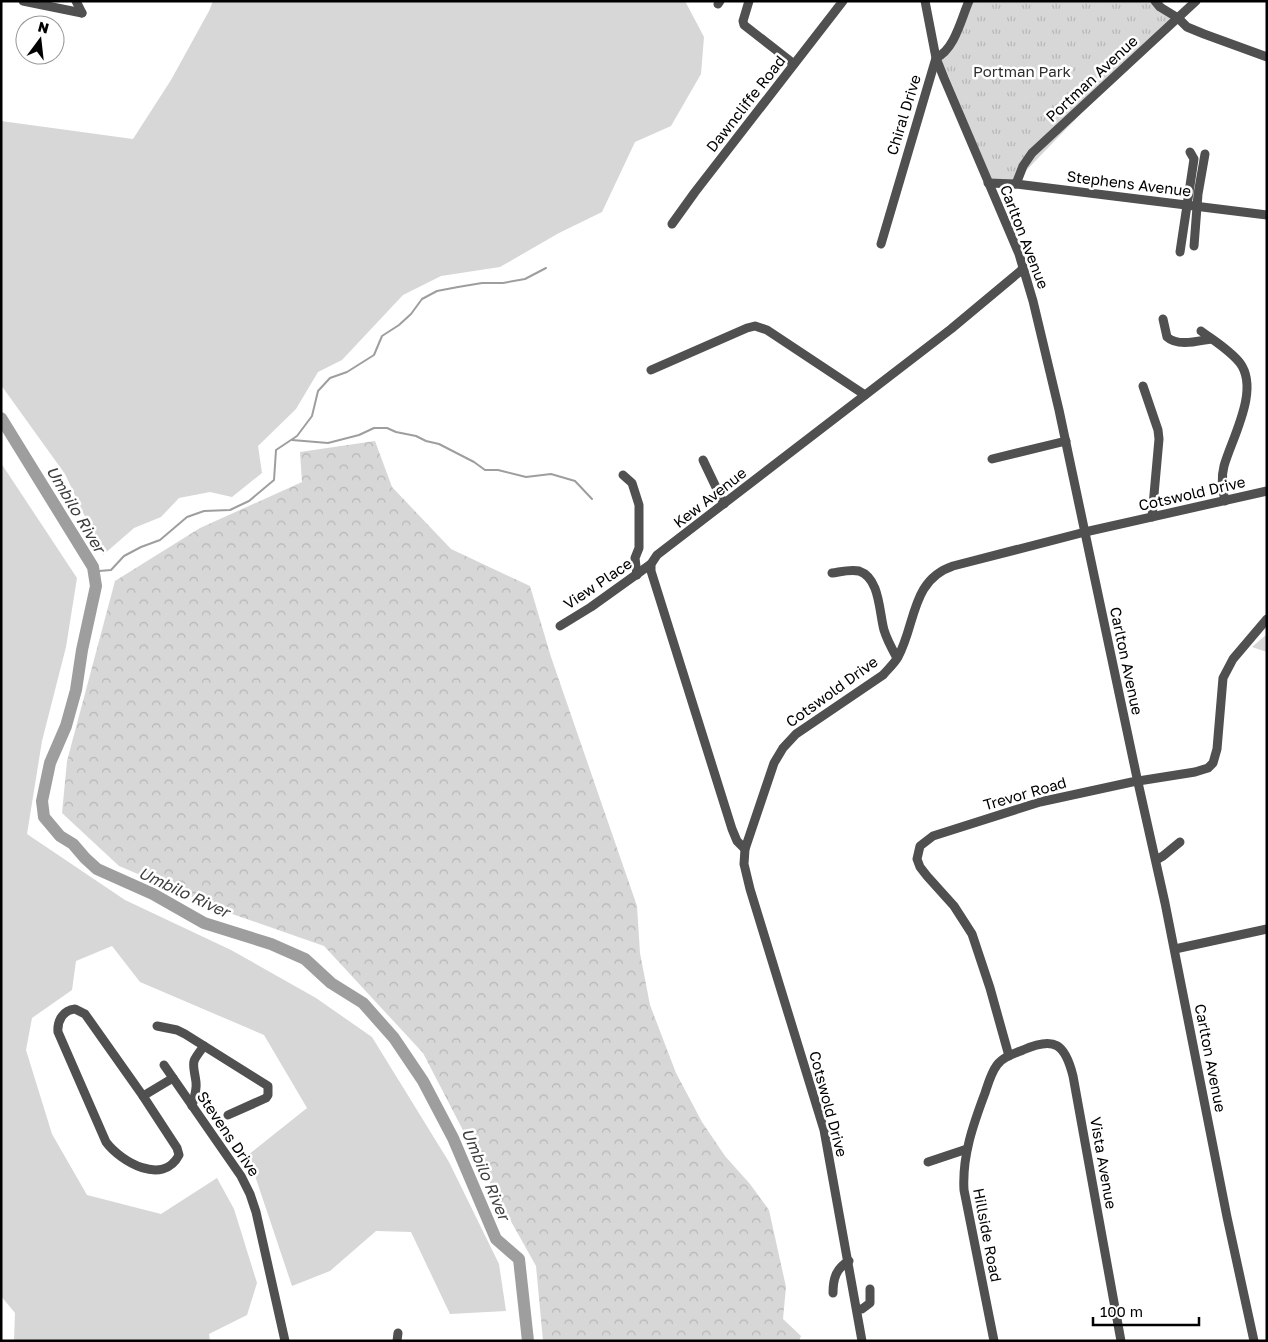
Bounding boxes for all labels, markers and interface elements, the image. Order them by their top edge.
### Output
north arrow [15,15,65,65]
text: N [36,17,51,37]
street label: Portman Avenue [1042,31,1141,125]
street label: Dawncliffe Road [702,52,788,155]
park label: Portman Park [973,62,1072,80]
street label: Chiral Drive [882,72,924,157]
street label: Stephens Avenue [1066,166,1193,200]
street label: Carlton Avenue [997,182,1053,291]
water label: Umbilo River [42,462,111,558]
street label: Kew Avenue [669,463,750,531]
street label: Cotswold Drive [1137,472,1247,514]
street label: View Place [560,554,635,613]
street label: Carlton Avenue [1107,605,1147,717]
street label: Cotswold Drive [782,652,881,730]
street label: Trevor Road [981,773,1068,813]
water label: Umbilo River [135,862,235,923]
street label: Carlton Avenue [1192,1002,1230,1114]
street label: Cotswold Drive [806,1049,852,1159]
street label: Stevens Drive [194,1088,264,1180]
street label: Vista Avenue [1087,1115,1121,1211]
water label: Umbilo River [458,1125,515,1225]
street label: Hillside Road [970,1186,1006,1283]
scale bar [1093,1294,1199,1326]
text: 100 m [1100,1302,1143,1320]

